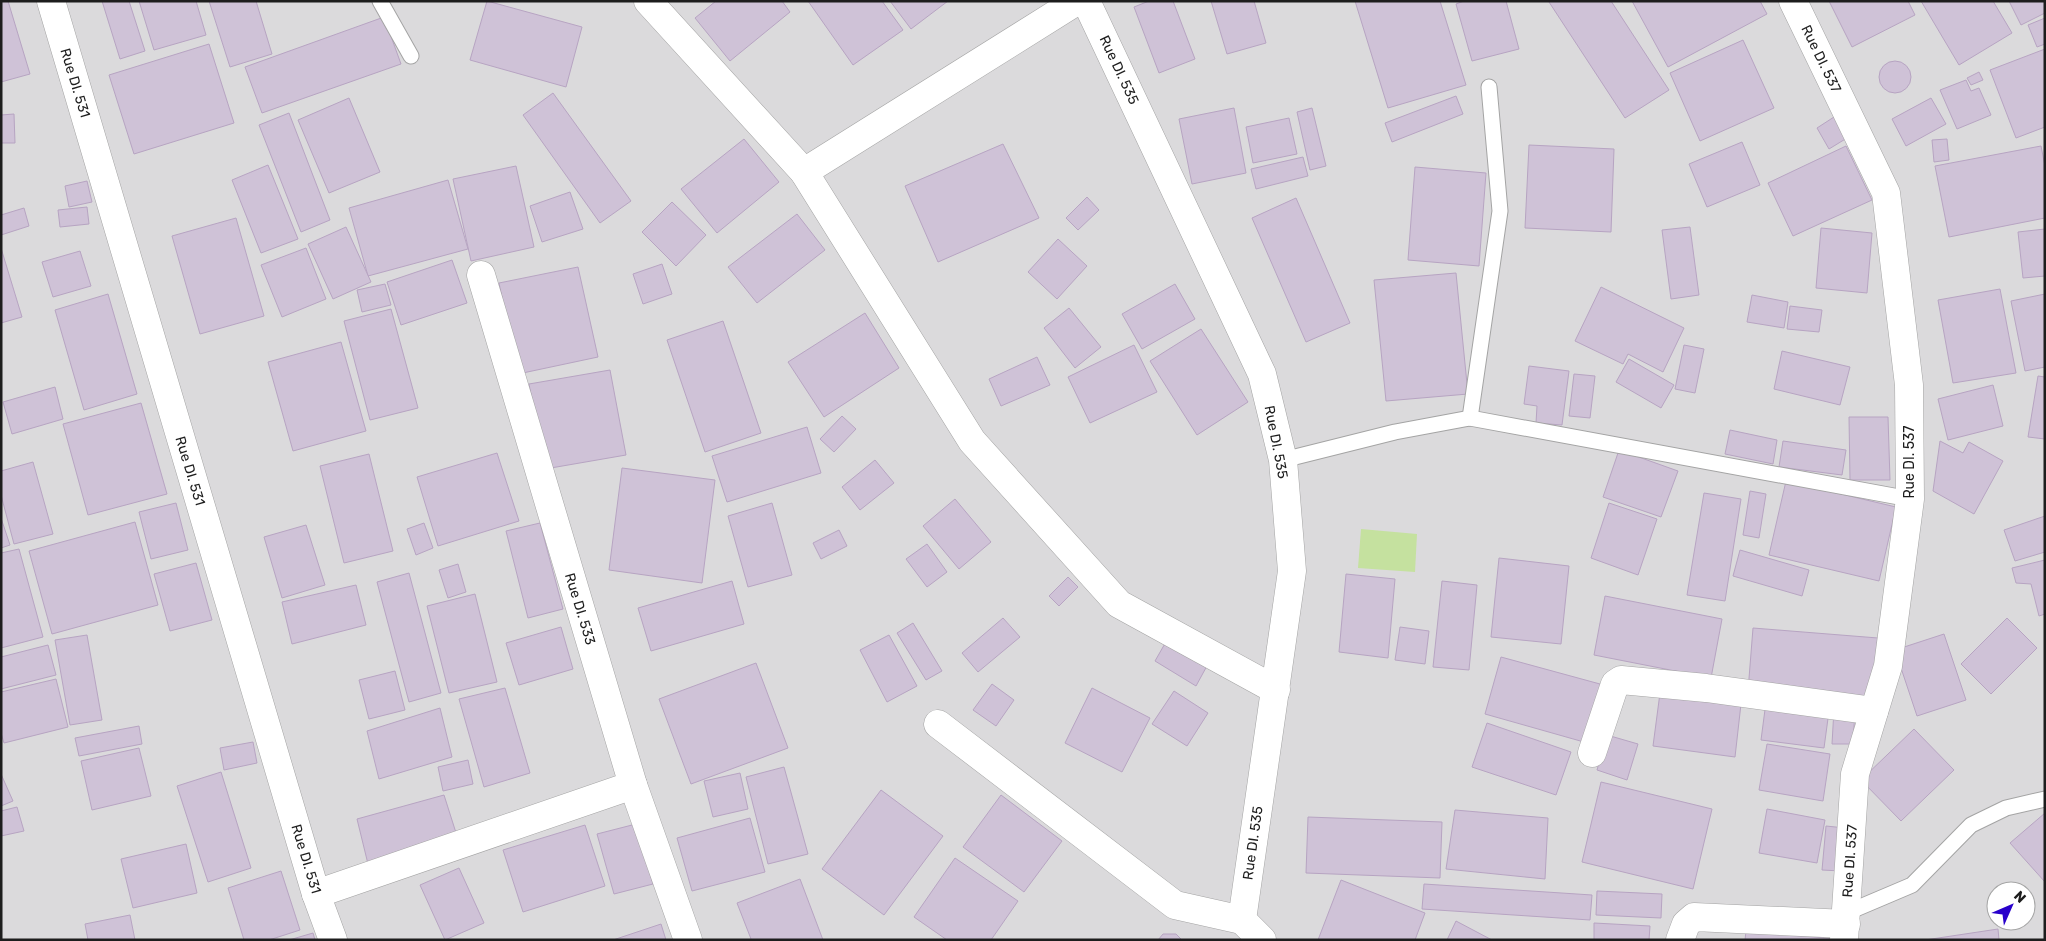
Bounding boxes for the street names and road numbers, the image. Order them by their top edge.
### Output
street label: Rue DI. 537 [1797,22,1845,96]
street label: Rue DI. 535 [1096,33,1142,107]
street label: Rue DI. 531 [56,46,94,120]
street label: Rue DI. 535 [1261,404,1291,480]
street label: Rue DI. 537 [1901,425,1918,499]
street label: Rue DI. 531 [171,434,209,508]
street label: Rue DI. 533 [561,571,599,647]
street label: Rue DI. 535 [1239,805,1267,881]
street label: Rue DI. 531 [287,822,325,896]
street label: Rue DI. 537 [1839,824,1861,898]

